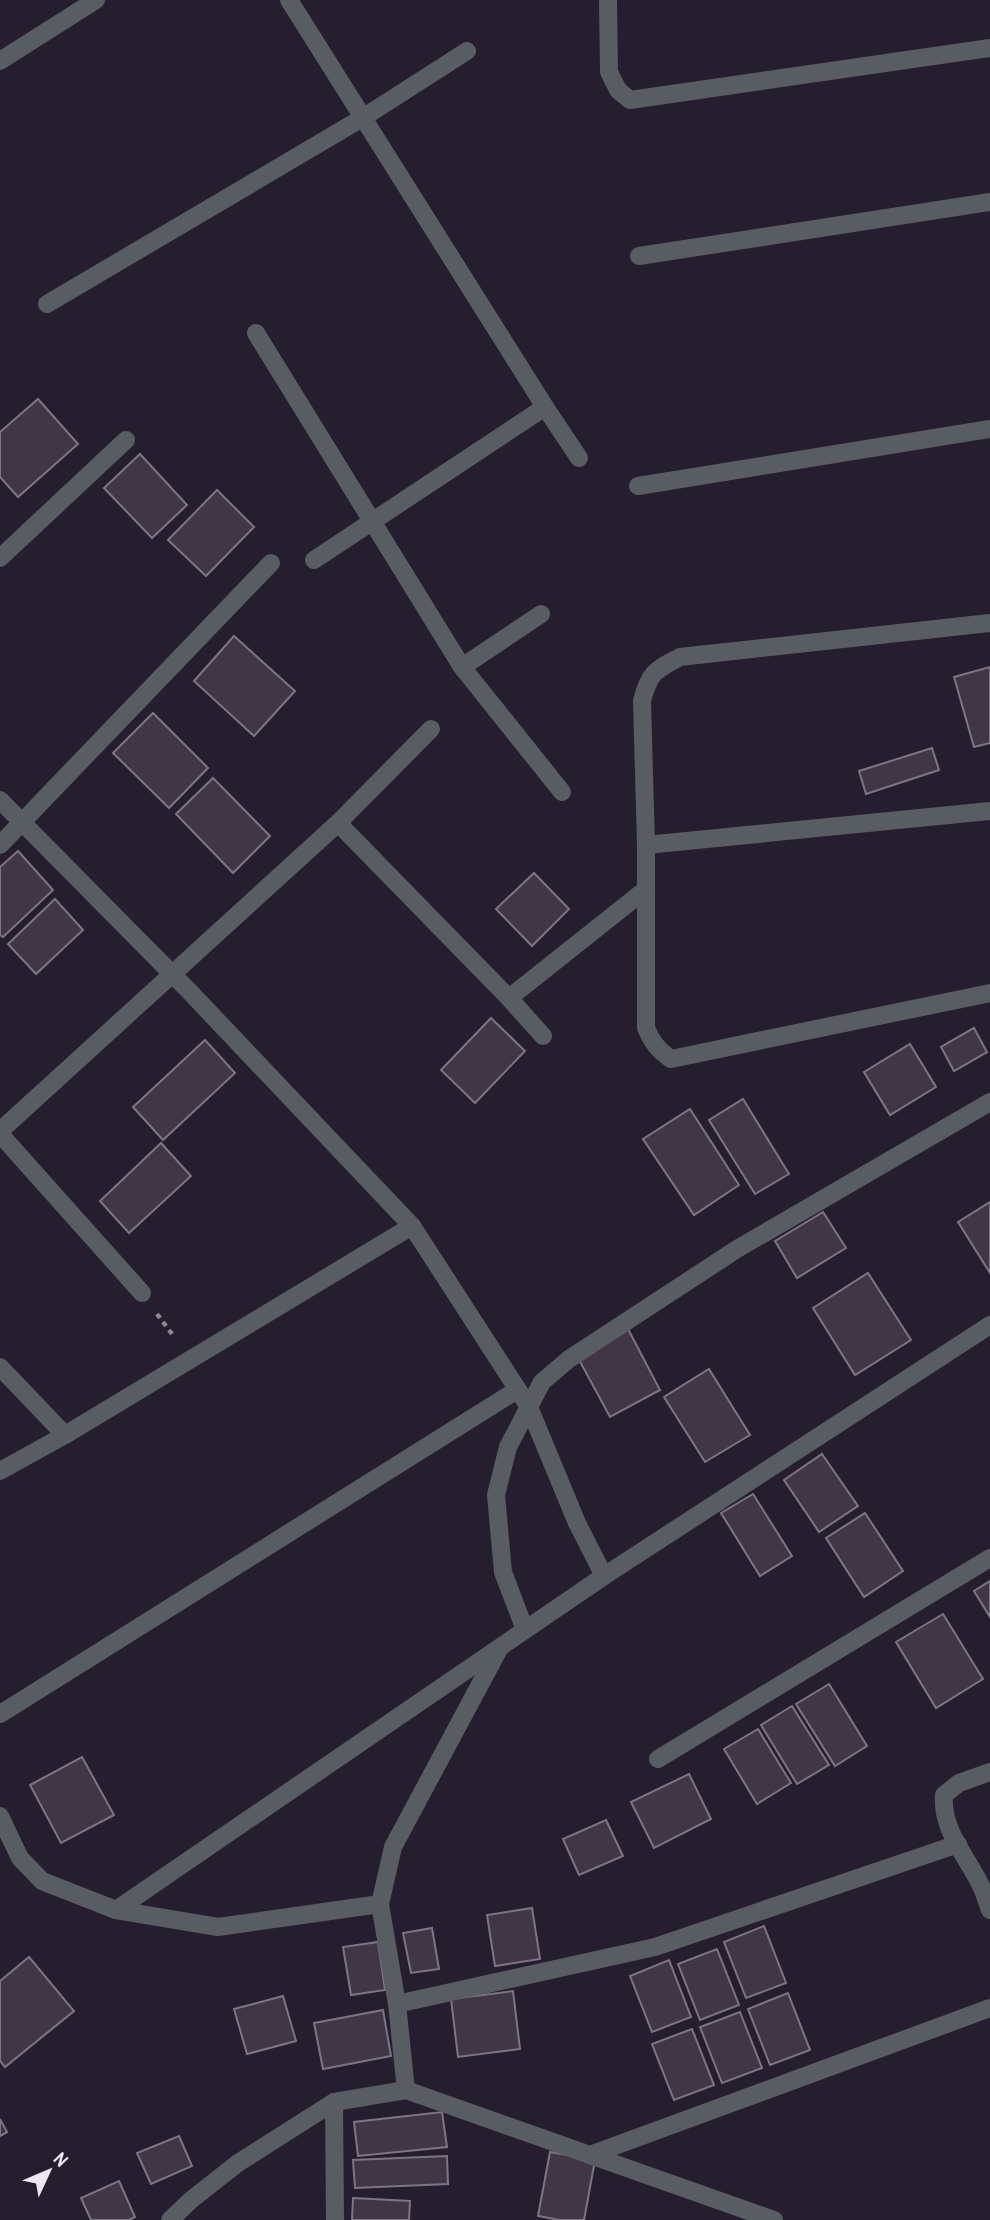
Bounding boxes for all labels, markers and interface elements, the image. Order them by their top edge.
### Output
north arrow [14,2136,84,2206]
text: N [48,2146,74,2172]

